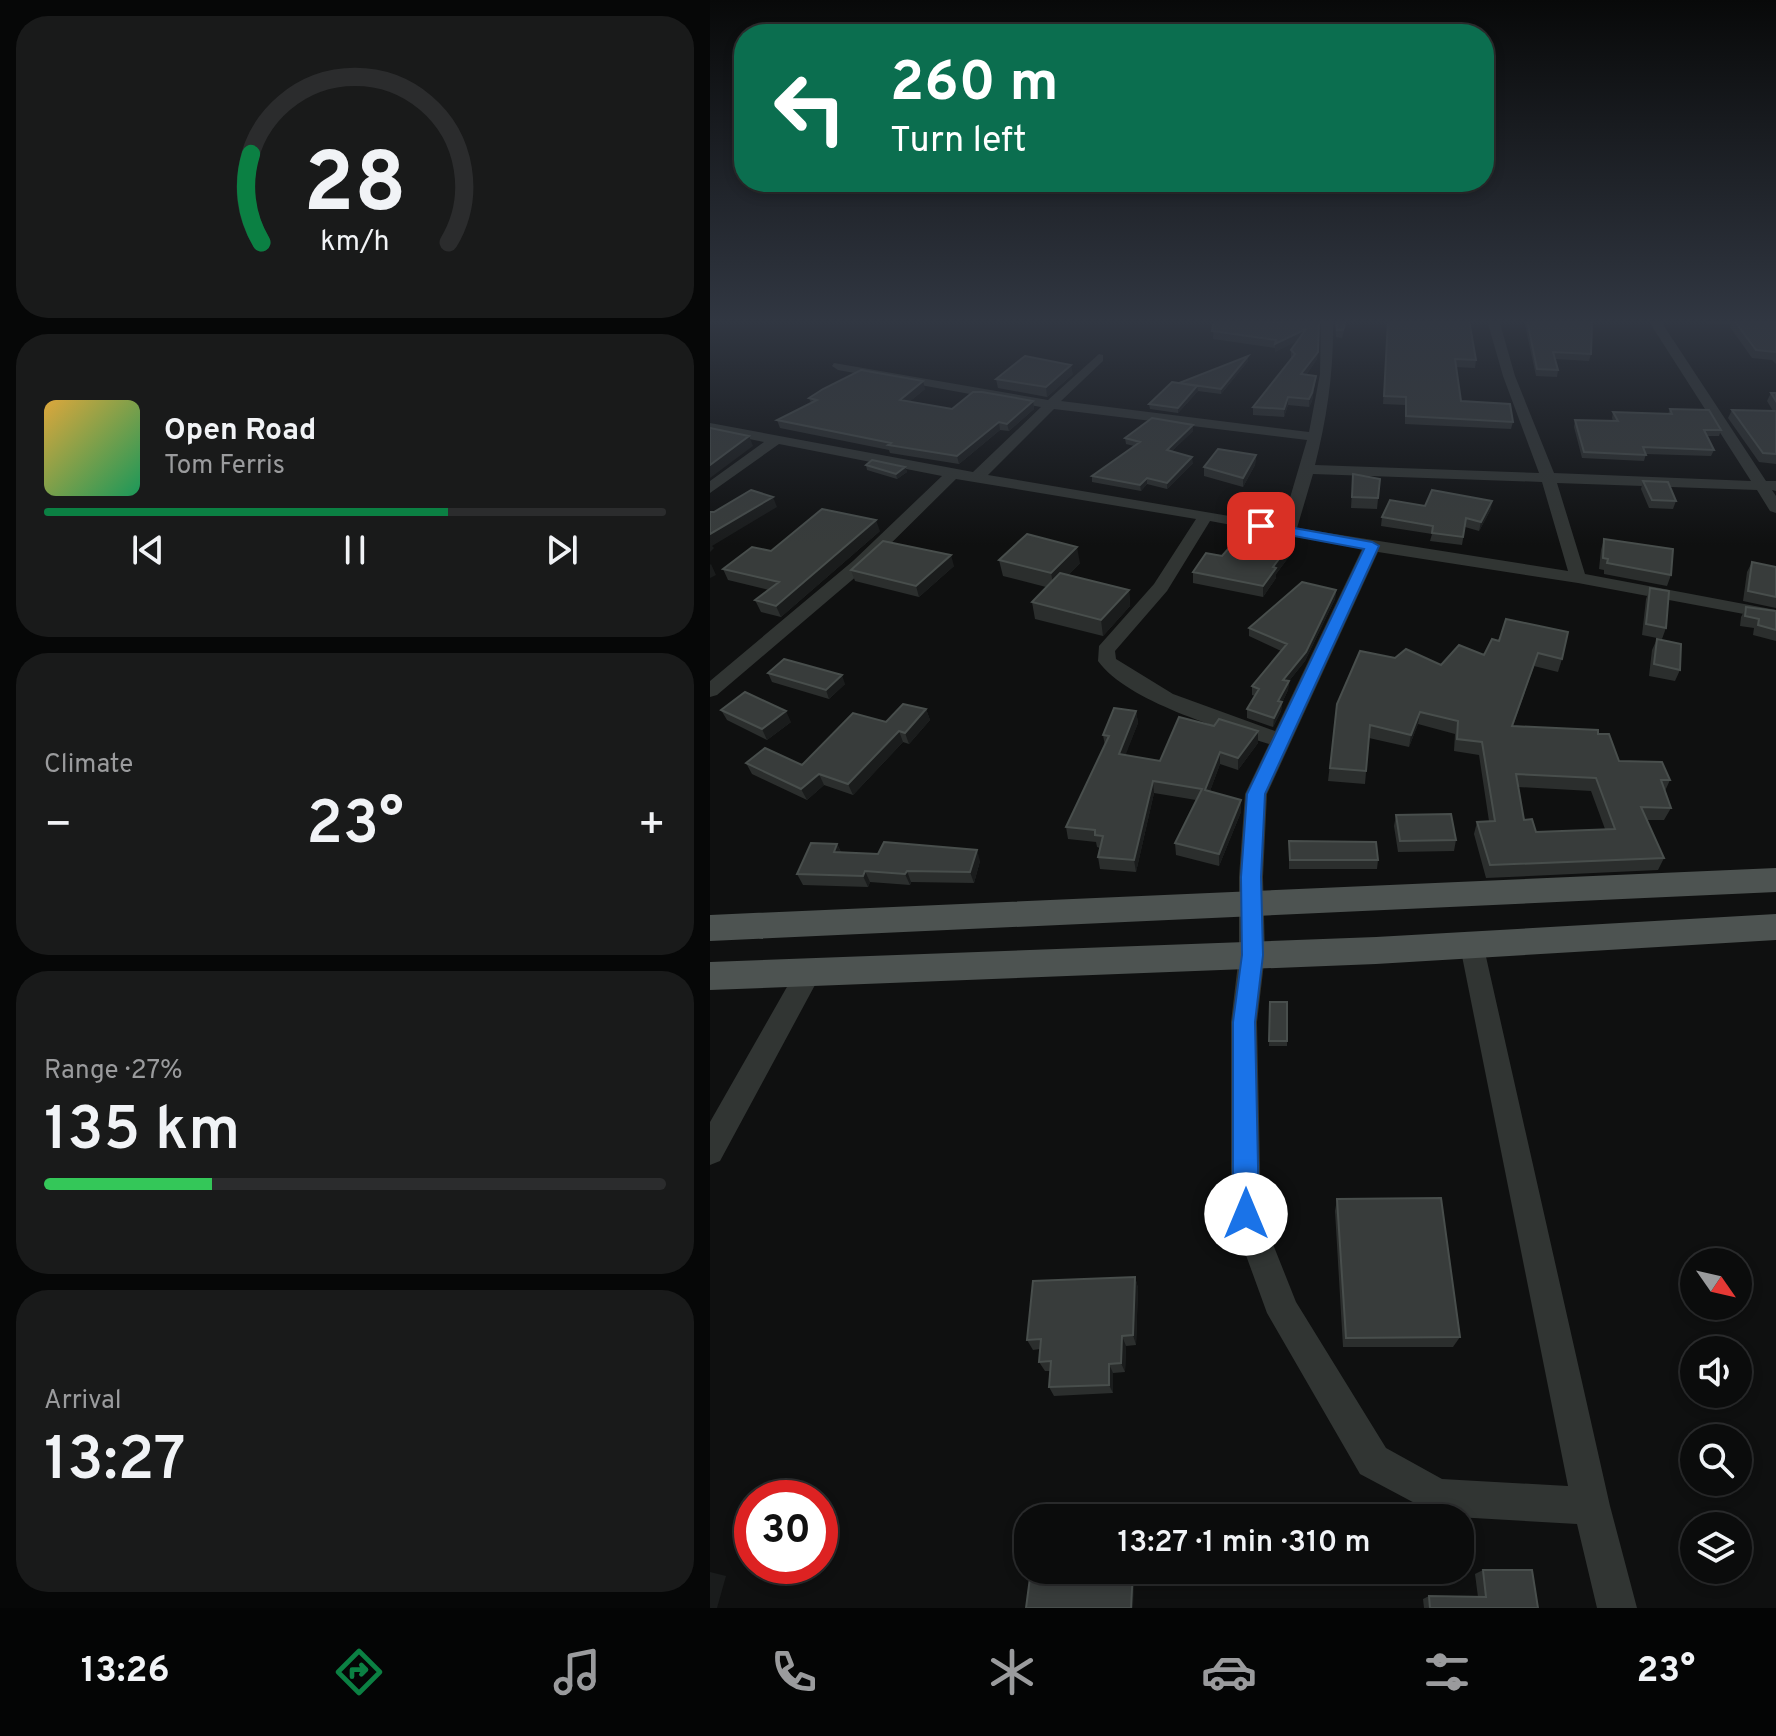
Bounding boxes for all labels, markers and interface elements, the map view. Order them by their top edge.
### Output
text: 260 m [890,50,1059,120]
icon: left [758,56,862,160]
text: Turn left [890,119,1027,165]
text: 28 [303,136,407,241]
text: km/h [320,225,390,261]
text: Open Road [164,413,316,450]
text: Tom Ferris [164,450,285,483]
pin [1227,492,1295,560]
icon: arrive [1239,504,1283,548]
icon: previous [126,528,170,572]
icon: pause [333,528,377,572]
icon: next [540,528,584,572]
text: Climate [44,749,133,782]
text: 23° [306,789,404,865]
text: − [44,799,72,855]
text: + [638,799,666,855]
text: Range · 27% [44,1055,183,1088]
text: 135 km [44,1095,240,1171]
position arrow [1204,1172,1288,1256]
north arrow [1680,1248,1752,1320]
map controls [1680,1248,1752,1584]
button: sound [1680,1336,1752,1408]
text: Arrival [44,1385,122,1418]
button: search [1680,1424,1752,1496]
text: 13:27 [44,1425,186,1501]
speed limit sign: 30 [734,1480,838,1584]
button: layers [1680,1512,1752,1584]
text: 13:27 · 1 min · 310 m [1117,1525,1371,1562]
icon: directions [331,1644,387,1700]
icon: music [549,1644,605,1700]
icon: phone [766,1644,822,1700]
icon: climate [984,1644,1040,1700]
icon: car [1201,1644,1257,1700]
icon: filters [1419,1644,1475,1700]
text: 13:26 [81,1649,170,1695]
text: 23° [1637,1649,1695,1695]

